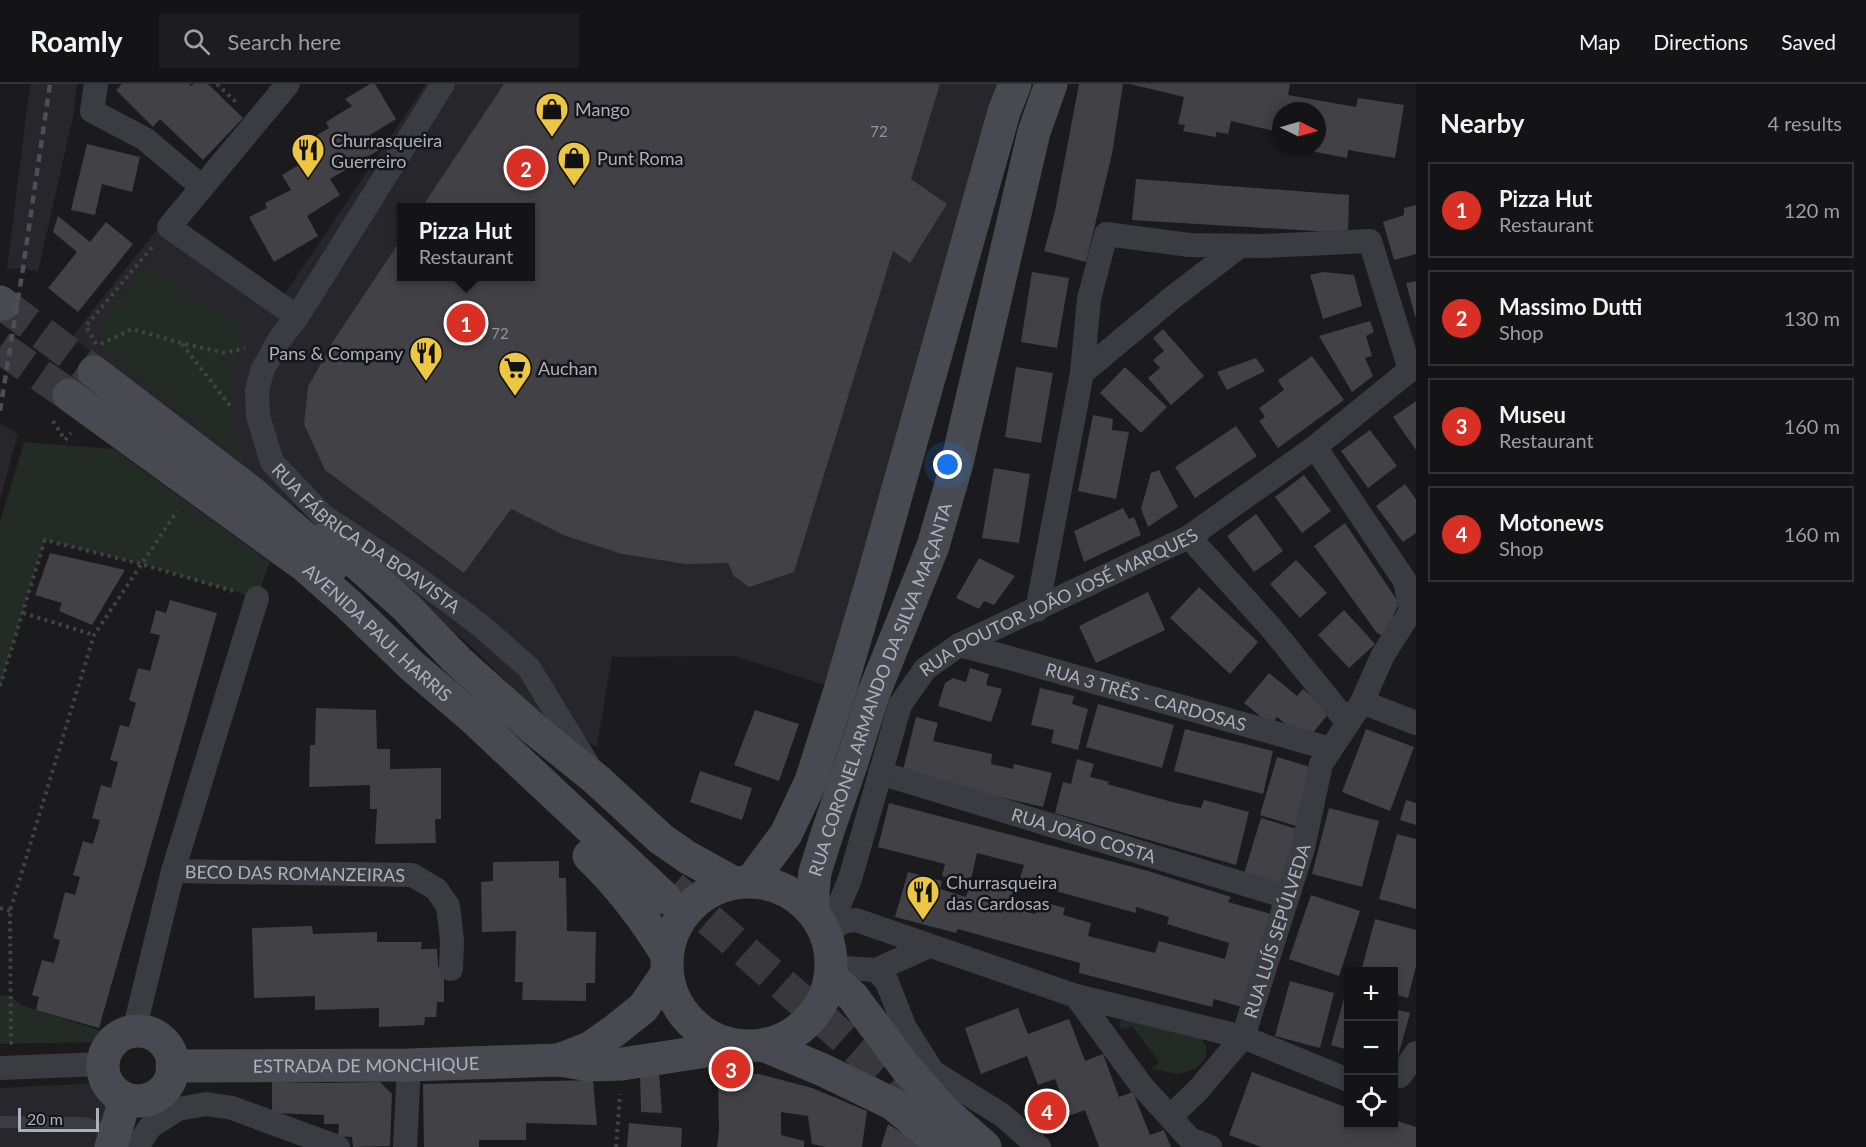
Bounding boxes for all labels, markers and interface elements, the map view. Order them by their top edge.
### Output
search box [159,14,579,68]
text: Roamly [30,24,123,58]
icon: search [180,25,213,58]
text: Search here [228,28,341,55]
text: Map [1579,29,1620,54]
text: Directions [1653,29,1748,54]
text: Saved [1781,29,1836,54]
shop icon: Mango [534,91,570,138]
place label: Mango [575,98,630,120]
north arrow [1272,102,1326,156]
text: Nearby [1440,107,1525,139]
text: 4 results [1767,111,1842,135]
house number: 72 [870,122,888,140]
place label: Churrasqueira Guerreiro [331,129,442,172]
restaurant icon: Churrasqueira Guerreiro [290,132,326,179]
shop icon: Punt Roma [556,140,592,187]
pin: 2 [506,146,546,190]
place label: Punt Roma [597,147,683,169]
text: Pizza Hut [1499,185,1592,212]
text: 1 [1456,198,1467,222]
text: 120 m [1784,198,1840,222]
popup [397,203,535,281]
text: Restaurant [1499,212,1594,236]
text: Pizza Hut [419,217,512,244]
text: Restaurant [419,244,513,268]
text: Massimo Dutti [1499,293,1642,320]
pin: 1 [446,300,486,346]
text: 2 [1456,306,1467,330]
text: 130 m [1784,306,1840,330]
text: Shop [1499,320,1543,344]
house number: 72 [491,324,509,342]
restaurant icon: Pans & Company [408,335,444,382]
place label: Pans & Company [269,342,404,364]
supermarket icon: Auchan [497,350,533,397]
place label: Auchan [538,357,598,379]
text: Museu [1499,401,1566,428]
text: 3 [1456,414,1467,438]
text: 160 m [1784,414,1840,438]
text: Restaurant [1499,428,1594,452]
your location [933,450,962,479]
street label: RUA FÁBRICA DA BOAVISTA [268,458,465,618]
street label: RUA CORONEL ARMANDO DA SILVA MAÇANTA [803,499,956,879]
text: Motonews [1499,509,1604,536]
text: 4 [1456,522,1467,546]
text: 160 m [1784,522,1840,546]
street label: RUA DOUTOR JOÃO JOSÉ MARQUES [915,523,1202,681]
text: Shop [1499,536,1543,560]
street label: AVENIDA PAUL HARRIS [299,559,456,706]
street label: RUA 3 TRÊS - CARDOSAS [1043,658,1249,736]
street label: RUA JOÃO COSTA [1009,803,1159,868]
street label: RUA LUÍS SEPÚLVEDA [1239,840,1315,1021]
street label: BECO DAS ROMANZEIRAS [185,860,405,886]
place label: Churrasqueira das Cardosas [946,871,1057,914]
restaurant icon: Churrasqueira das Cardosas [905,874,941,921]
map controls [1344,967,1398,1129]
button: + [1344,967,1398,1021]
button: − [1344,1021,1398,1075]
pin: 3 [712,1046,750,1092]
street label: ESTRADA DE MONCHIQUE [253,1052,479,1077]
button: locate [1344,1075,1398,1129]
pin: 4 [1028,1088,1066,1134]
scale bar [18,1105,99,1132]
text: 20 m [27,1109,63,1128]

